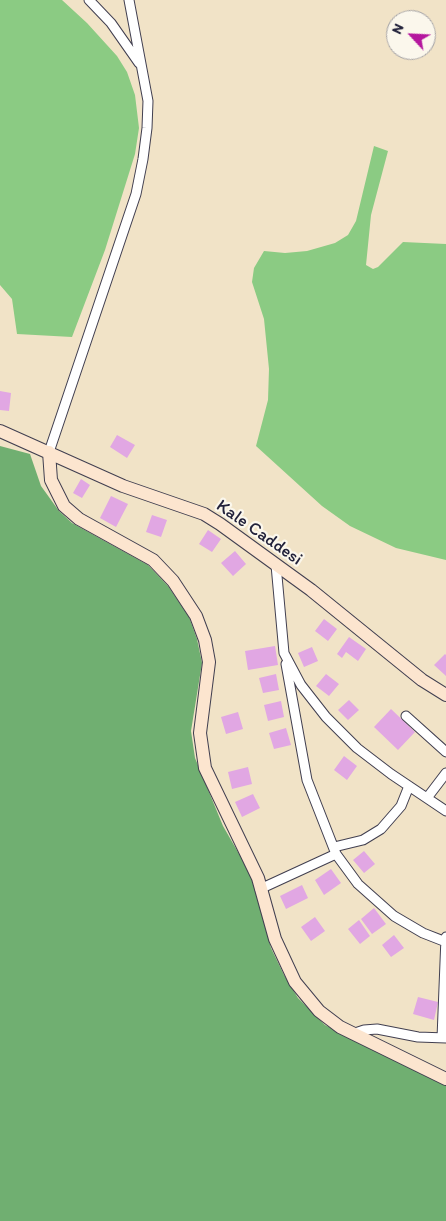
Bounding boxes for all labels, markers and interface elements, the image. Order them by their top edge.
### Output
north arrow [386,10,436,60]
text: N [388,21,408,37]
street label: Kale Caddesi [212,495,306,571]

